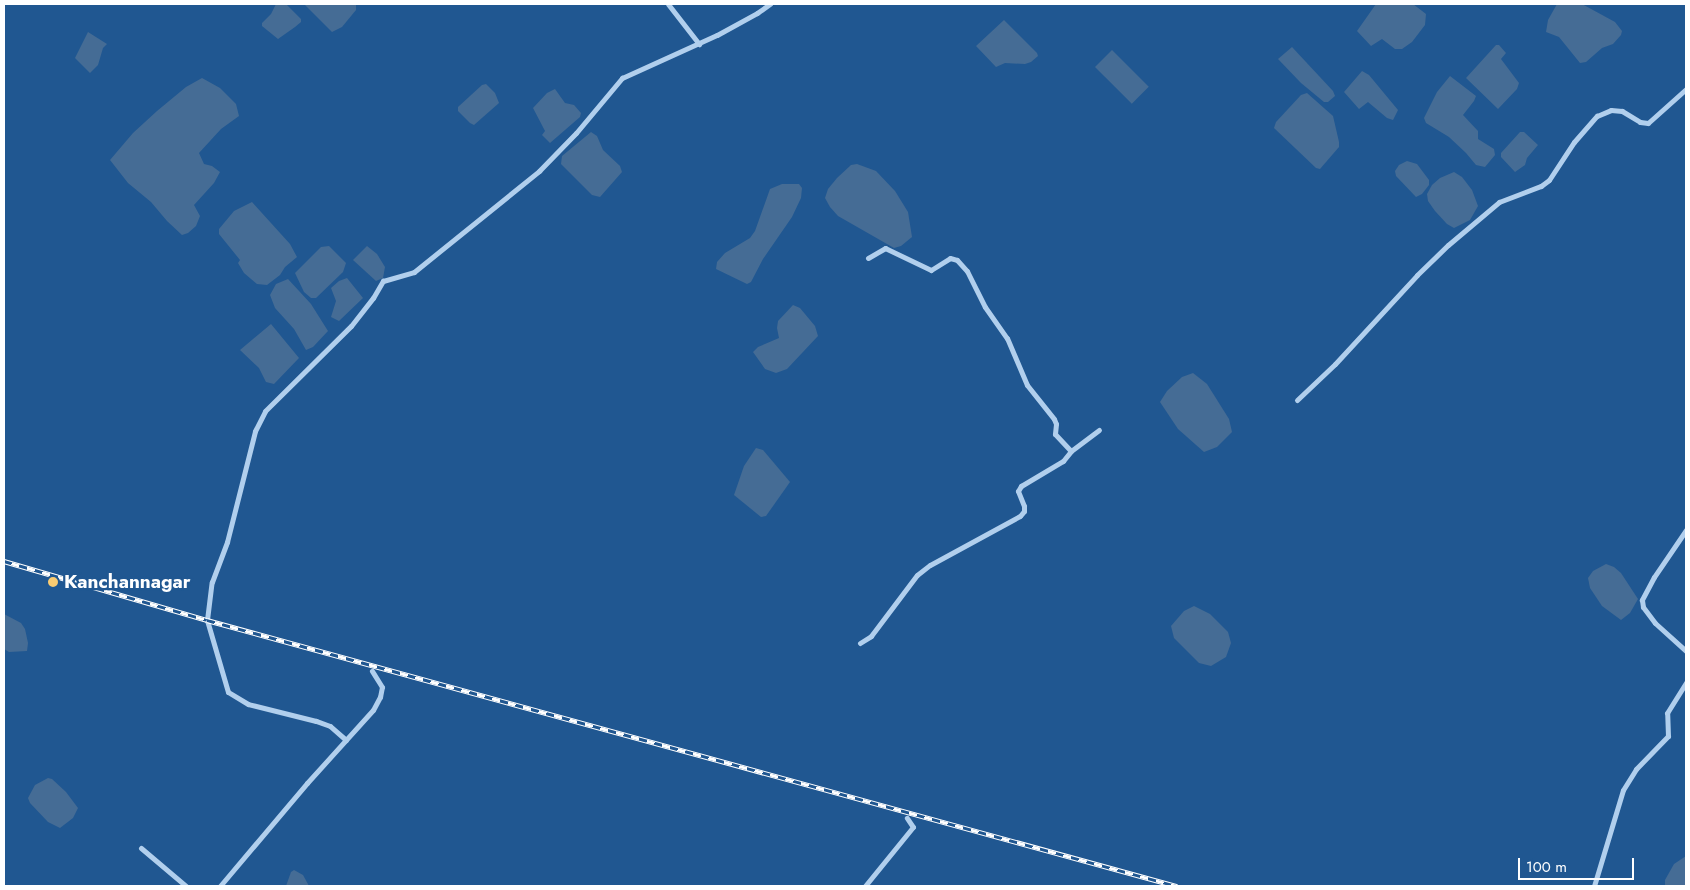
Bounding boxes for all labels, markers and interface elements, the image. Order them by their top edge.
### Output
place label: Kanchannagar [64,571,191,593]
marker: Kanchannagar [46,575,60,589]
scale bar [1520,848,1636,880]
text: 100 m [1526,856,1567,878]

